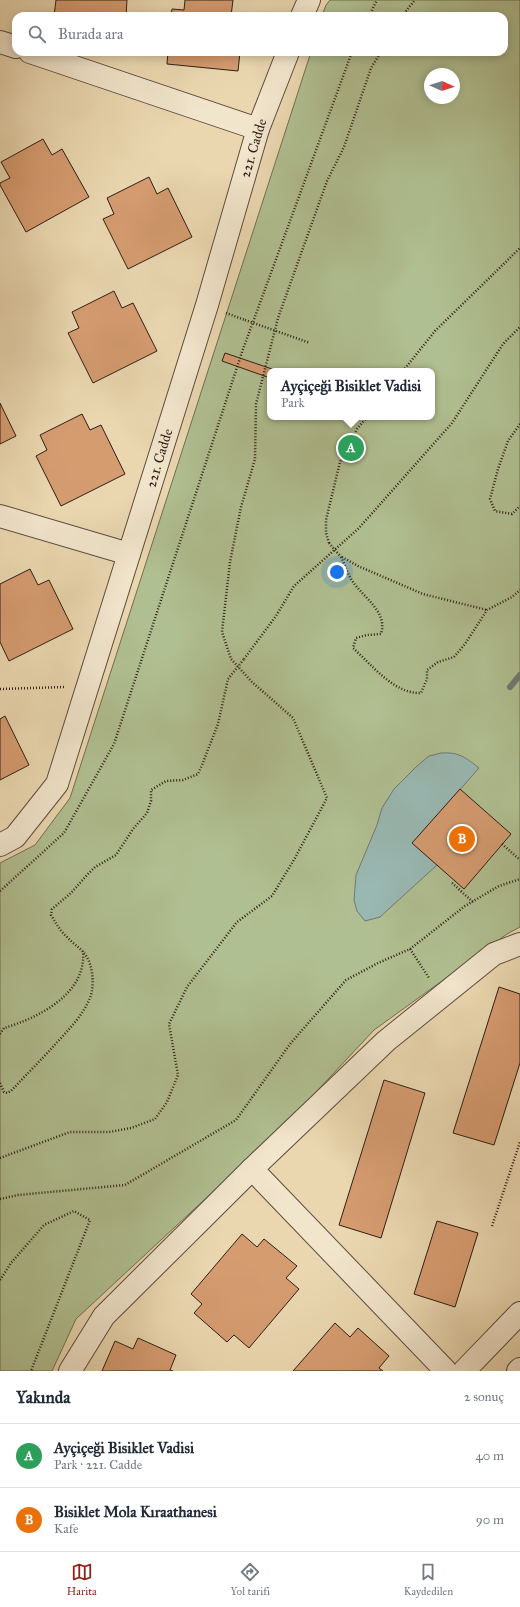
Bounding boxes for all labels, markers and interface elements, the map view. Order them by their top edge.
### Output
search box [12,12,508,56]
icon: search [26,23,48,45]
text: Burada ara [58,25,123,43]
north arrow [424,68,460,104]
street label: 221. Cadde [236,117,271,180]
popup [267,368,435,420]
text: Ayçiçeği Bisiklet Vadisi [281,377,421,395]
text: Park [281,395,304,411]
street label: 221. Cadde [142,427,177,490]
pin: A [338,433,364,463]
your location [327,562,347,582]
pin: B [449,824,475,854]
text: Yakında [16,1387,70,1408]
text: 2 sonuç [464,1389,504,1405]
text: Ayçiçeği Bisiklet Vadisi [54,1439,194,1457]
text: A [25,1448,33,1464]
text: 40 m [475,1448,504,1464]
text: Park · 221. Cadde [54,1457,142,1473]
text: Bisiklet Mola Kıraathanesi [54,1503,217,1521]
text: B [25,1512,33,1528]
text: 90 m [476,1512,504,1528]
text: Kafe [54,1521,78,1537]
tab: Harita [67,1561,97,1598]
tab: Yol tarifi [230,1561,270,1598]
tab: Kaydedilen [404,1561,453,1598]

